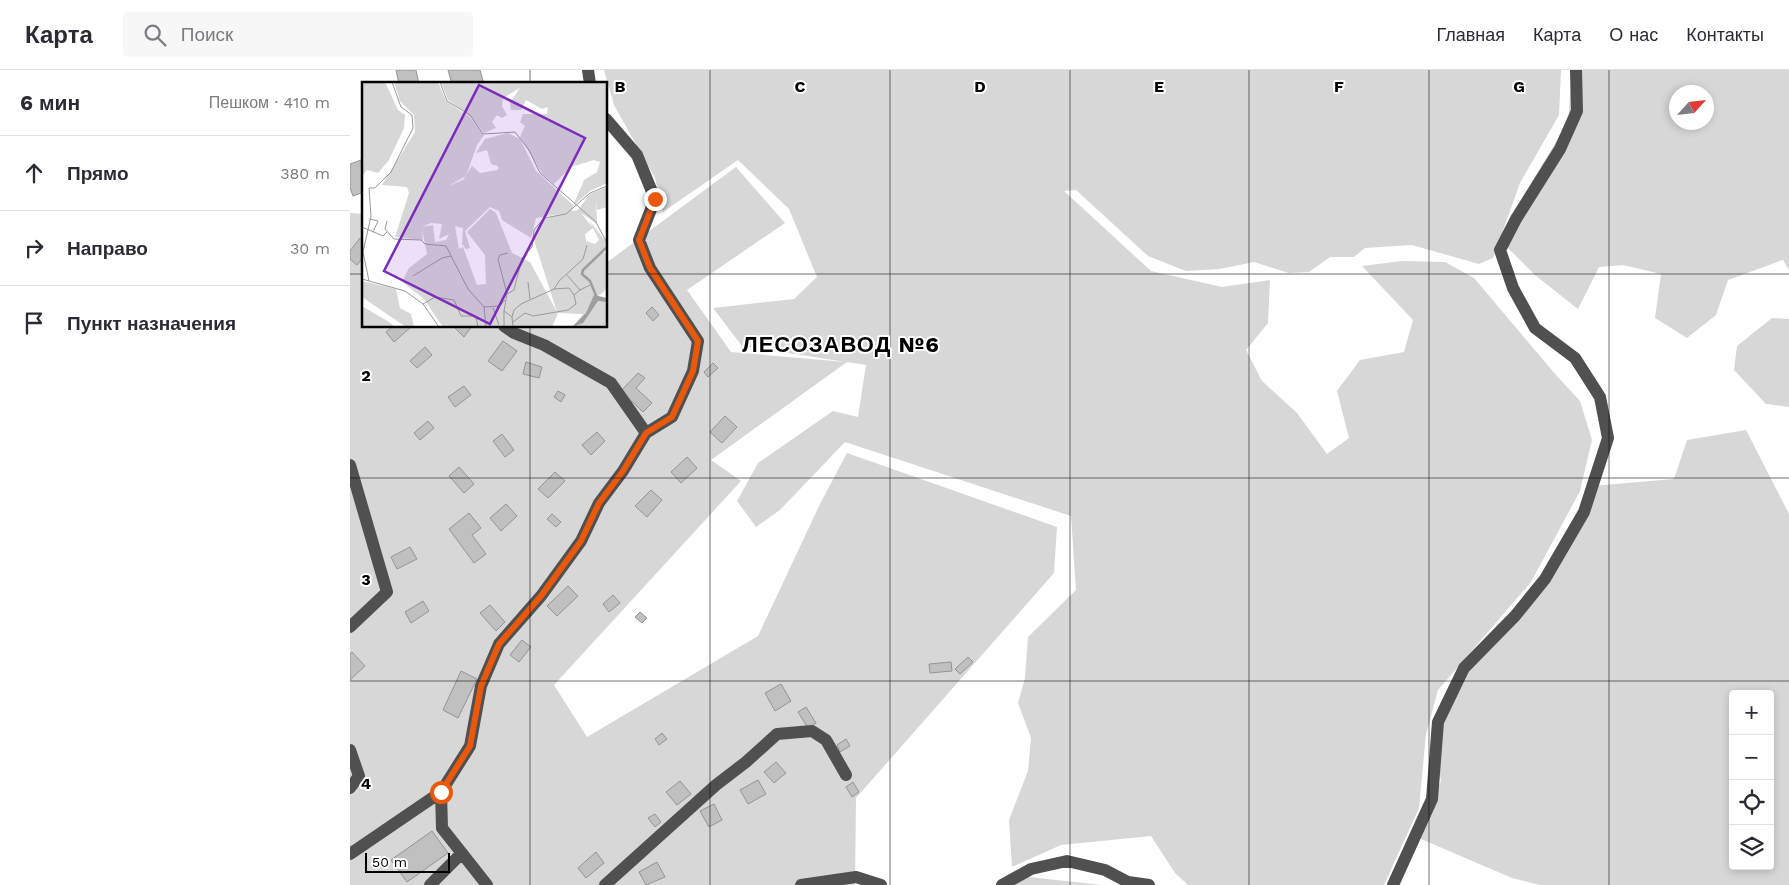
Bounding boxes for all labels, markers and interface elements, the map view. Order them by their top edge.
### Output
search box [123,12,473,57]
text: Карта [25,21,93,49]
icon: search [141,21,169,49]
text: Поиск [181,23,233,46]
text: Главная [1436,24,1505,45]
text: Карта [1533,24,1581,45]
text: О нас [1609,24,1658,45]
text: Контакты [1686,24,1764,45]
text: B [615,77,626,96]
text: C [795,77,806,96]
text: D [974,77,986,96]
text: E [1154,77,1164,96]
text: F [1334,77,1344,96]
text: G [1513,77,1525,96]
inset map [362,82,608,328]
north arrow [1669,85,1714,130]
text: 6 мин [20,90,80,115]
text: Пешком · 410 m [209,93,330,112]
icon: ahead [20,159,48,187]
text: Прямо [67,162,129,185]
text: 380 m [280,164,330,183]
route end [644,188,667,211]
icon: right [20,234,48,262]
text: Направо [67,237,148,260]
text: 30 m [290,239,330,258]
icon: arrive [20,309,48,337]
text: Пункт назначения [67,312,236,335]
district label: ЛЕСОЗАВОД №6 [742,332,940,357]
text: 2 [361,366,371,385]
text: 3 [361,570,371,589]
map controls [1729,690,1774,870]
button: + [1729,690,1774,735]
button: − [1729,735,1774,780]
text: 4 [361,774,371,793]
button: locate [1729,780,1774,825]
route start [430,781,453,804]
button: layers [1729,825,1774,870]
scale bar [365,850,450,873]
text: 50 m [372,854,407,870]

